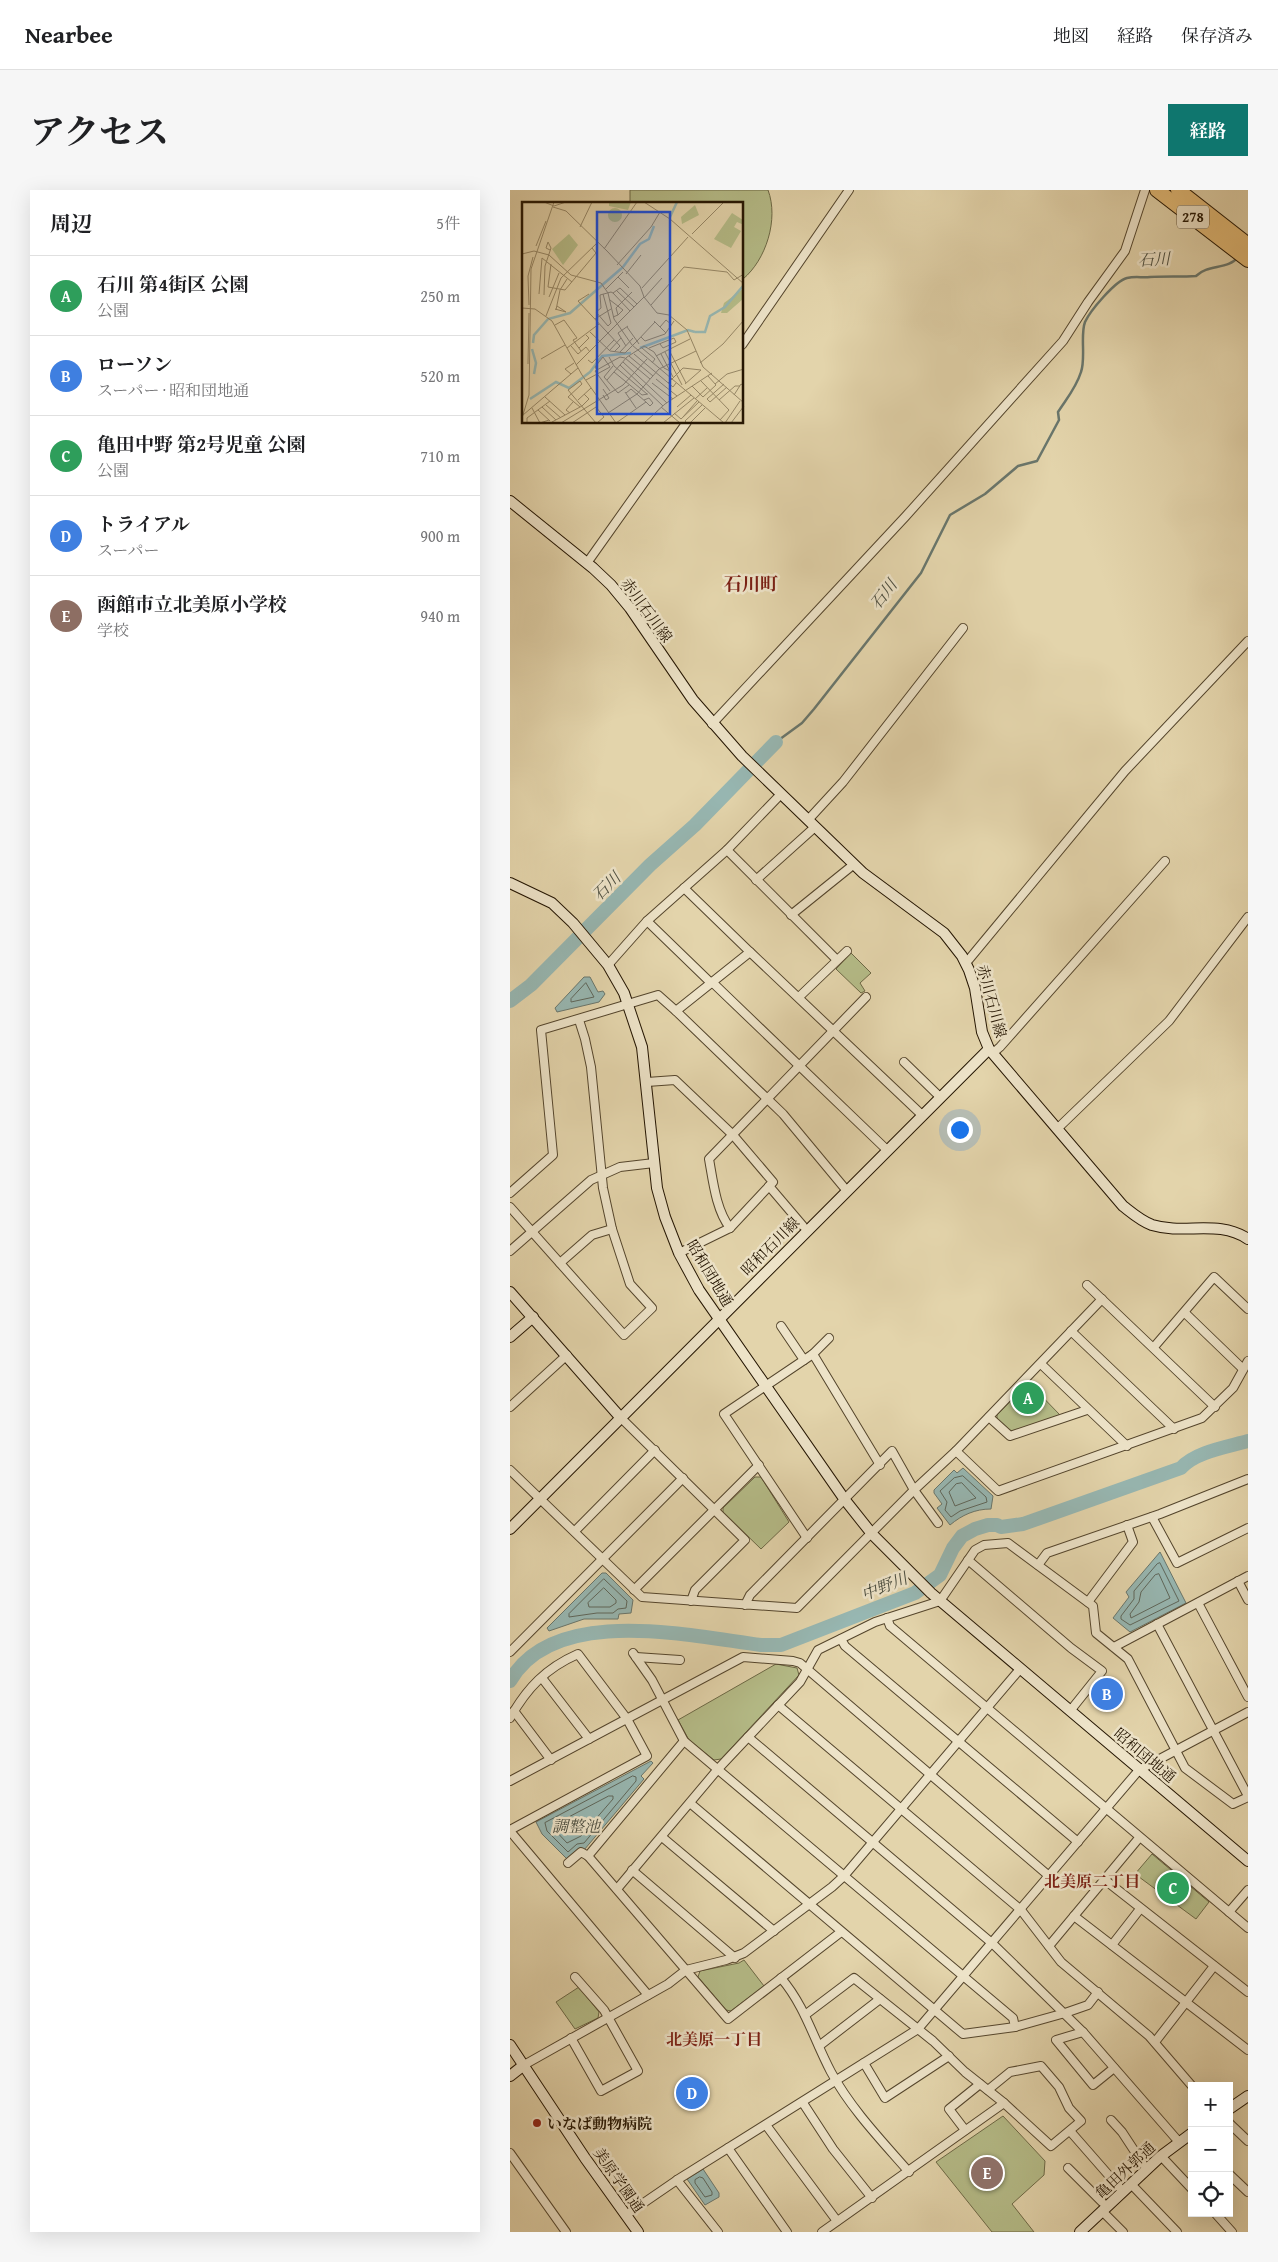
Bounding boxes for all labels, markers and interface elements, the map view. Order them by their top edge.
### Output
text: Nearbee [25,17,113,52]
text: 地図 [1053,22,1089,49]
text: 経路 [1117,22,1153,49]
text: 保存済み [1181,22,1253,49]
button: 経路 [1168,104,1248,156]
text: アクセス [30,106,169,157]
inset map [522,202,744,424]
road number: 278 [1177,206,1209,228]
text: 周辺 [50,208,92,239]
text: 5件 [436,211,460,235]
water label: 石川 [1137,246,1173,272]
text: 石川 第4街区 公園 [97,270,248,298]
text: A [61,284,71,308]
text: 250 m [420,284,460,308]
text: 公園 [97,298,129,322]
text: ローソン [97,350,172,378]
text: B [61,364,71,388]
text: 520 m [420,364,460,388]
text: スーパー · 昭和団地通 [97,378,249,402]
text: 亀田中野 第2号児童 公園 [97,430,305,458]
text: C [61,444,71,468]
text: 710 m [420,444,460,468]
text: 公園 [97,458,129,482]
text: トライアル [97,510,190,538]
text: D [61,524,71,548]
text: 900 m [420,524,460,548]
text: スーパー [97,538,159,562]
district label: 石川町 [724,570,778,597]
water label: 石川 [864,572,904,614]
street label: 赤川石川線 [616,573,678,647]
text: 函館市立北美原小学校 [97,590,287,618]
text: E [62,604,70,628]
text: 940 m [420,604,460,628]
text: 学校 [97,618,129,642]
water label: 石川 [586,865,627,906]
street label: 赤川石川線 [972,962,1012,1040]
your location [947,1117,973,1143]
street label: 昭和石川線 [736,1212,804,1280]
street label: 昭和団地通 [682,1235,738,1311]
pin: A [1012,1379,1044,1417]
water label: 中野川 [857,1565,913,1606]
pin: B [1091,1675,1123,1713]
street label: 昭和団地通 [1110,1723,1180,1787]
water label: 調整池 [552,1814,602,1838]
district label: 北美原二丁目 [1044,1869,1140,1893]
pin: C [1157,1869,1189,1907]
district label: 北美原一丁目 [666,2027,762,2051]
pin: D [676,2074,708,2112]
map controls [1188,2082,1233,2217]
button: + [1188,2082,1233,2127]
place label: いなば動物病院 [547,2113,652,2134]
marker: いなば動物病院 [531,2117,543,2129]
button: − [1188,2127,1233,2172]
street label: 亀田外郭通 [1090,2137,1160,2203]
street label: 美原学園通 [589,2143,649,2217]
pin: E [971,2154,1003,2192]
button: locate [1188,2172,1233,2217]

